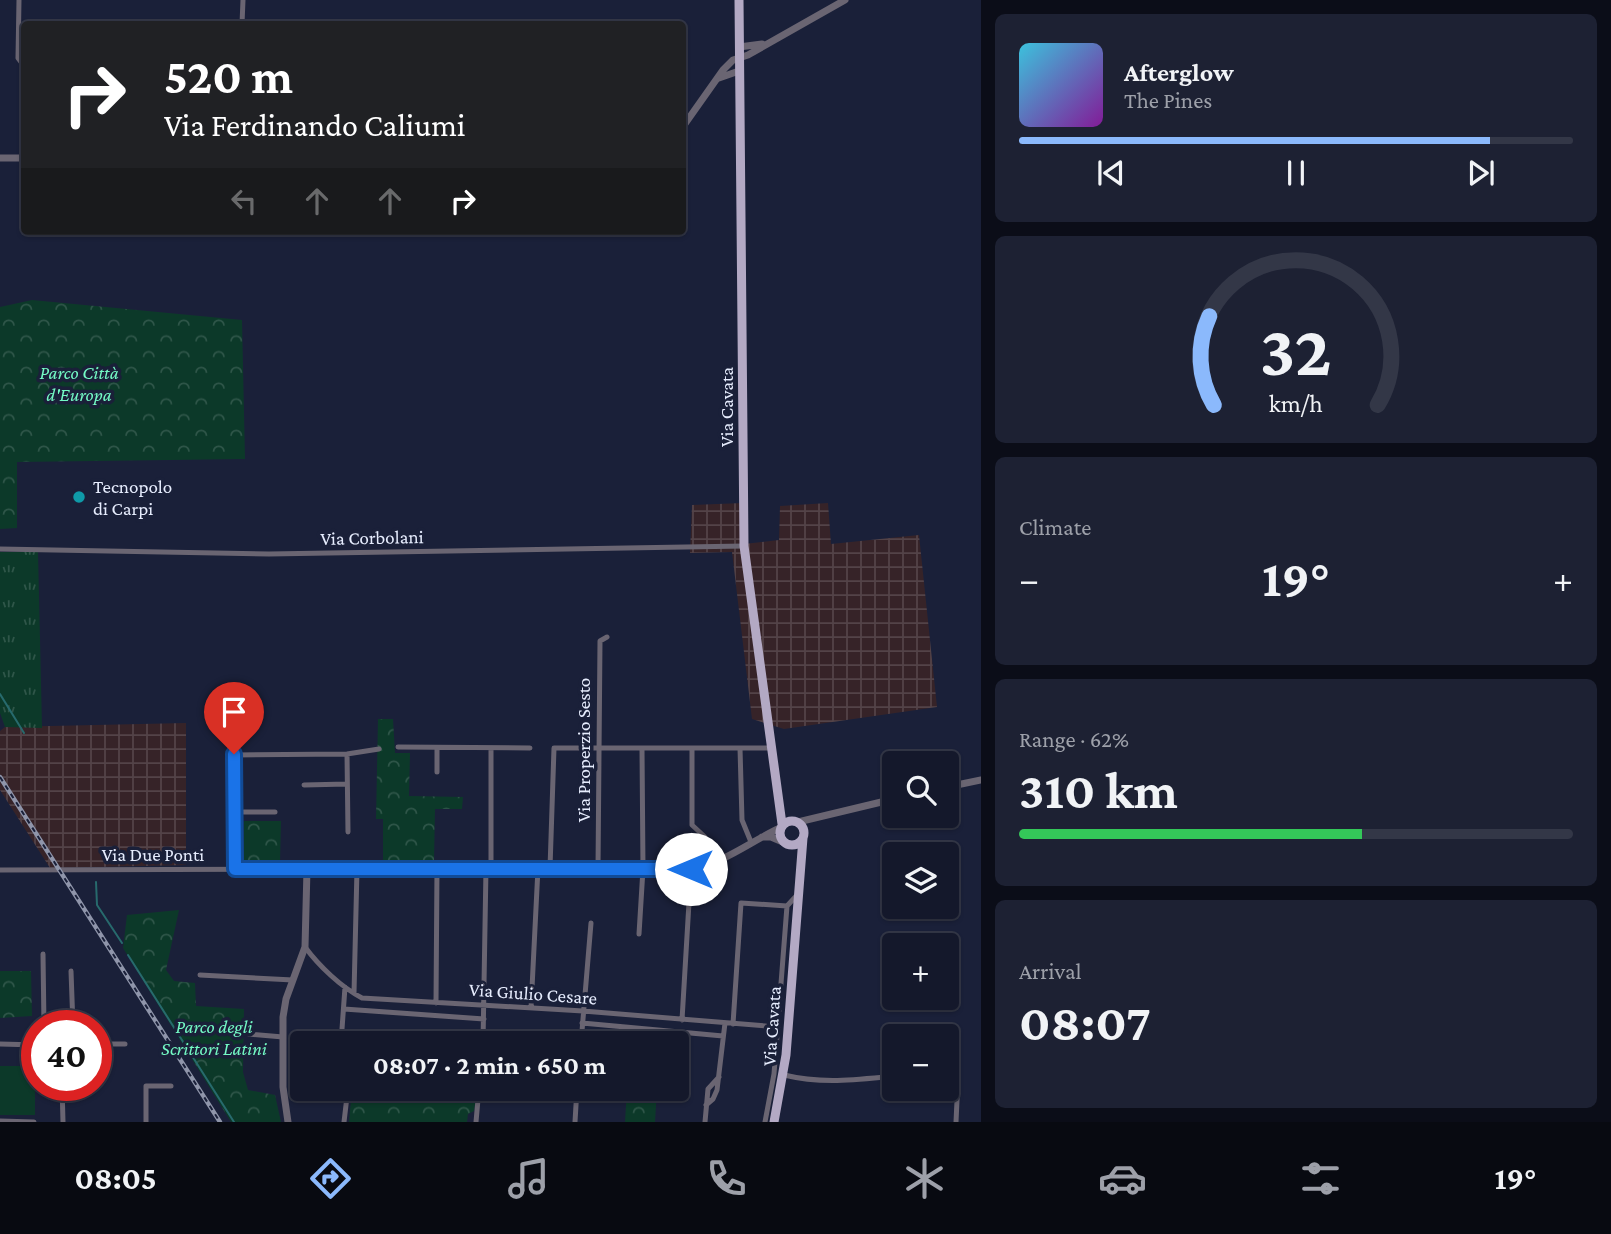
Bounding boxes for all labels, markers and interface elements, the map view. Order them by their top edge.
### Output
icon: right [49,49,140,140]
text: 520 m [164,49,293,104]
text: Afterglow [1124,58,1234,87]
text: The Pines [1124,87,1212,113]
text: Via Ferdinando Caliumi [164,107,465,143]
icon: previous [1092,154,1130,192]
icon: pause [1277,154,1315,192]
icon: next [1462,154,1500,192]
icon: left [225,182,263,220]
icon: ahead [298,182,336,220]
icon: ahead [371,182,409,220]
icon: right [444,182,482,220]
text: 32 [1260,311,1332,392]
park label: Parco Città d'Europa [39,362,119,405]
street label: Via Cavata [716,367,737,447]
text: km/h [1269,390,1323,417]
place label: Tecnopolo di Carpi [93,476,172,519]
marker: Tecnopolo di Carpi [71,489,87,505]
text: Climate [1019,514,1091,540]
street label: Via Corbolani [320,526,424,549]
text: 19° [1262,549,1330,607]
text: − [1019,558,1039,600]
text: + [1553,558,1573,600]
street label: Via Properzio Sesto [573,678,594,822]
pin [204,682,264,754]
icon: arrive [215,693,253,731]
text: Range · 62% [1019,726,1129,752]
map controls [882,751,959,1101]
button: search [882,751,959,828]
text: 310 km [1019,761,1178,819]
position arrow [654,832,728,906]
button: layers [882,842,959,919]
street label: Via Due Ponti [102,844,204,865]
button: + [882,933,959,1010]
text: Arrival [1019,958,1082,984]
street label: Via Giulio Cesare [468,979,598,1008]
street label: Via Cavata [758,985,785,1067]
text: 08:07 [1019,993,1151,1051]
speed limit sign: 40 [21,1010,112,1101]
park label: Parco degli Scrittori Latini [161,1016,268,1059]
button: − [882,1024,959,1101]
text: 08:07 · 2 min · 650 m [373,1051,606,1080]
icon: directions [306,1154,355,1203]
icon: music [504,1154,553,1203]
icon: phone [702,1154,751,1203]
icon: climate [900,1154,949,1203]
icon: car [1098,1154,1147,1203]
icon: filters [1296,1154,1345,1203]
text: 08:05 [75,1160,157,1196]
text: 19° [1495,1160,1536,1196]

